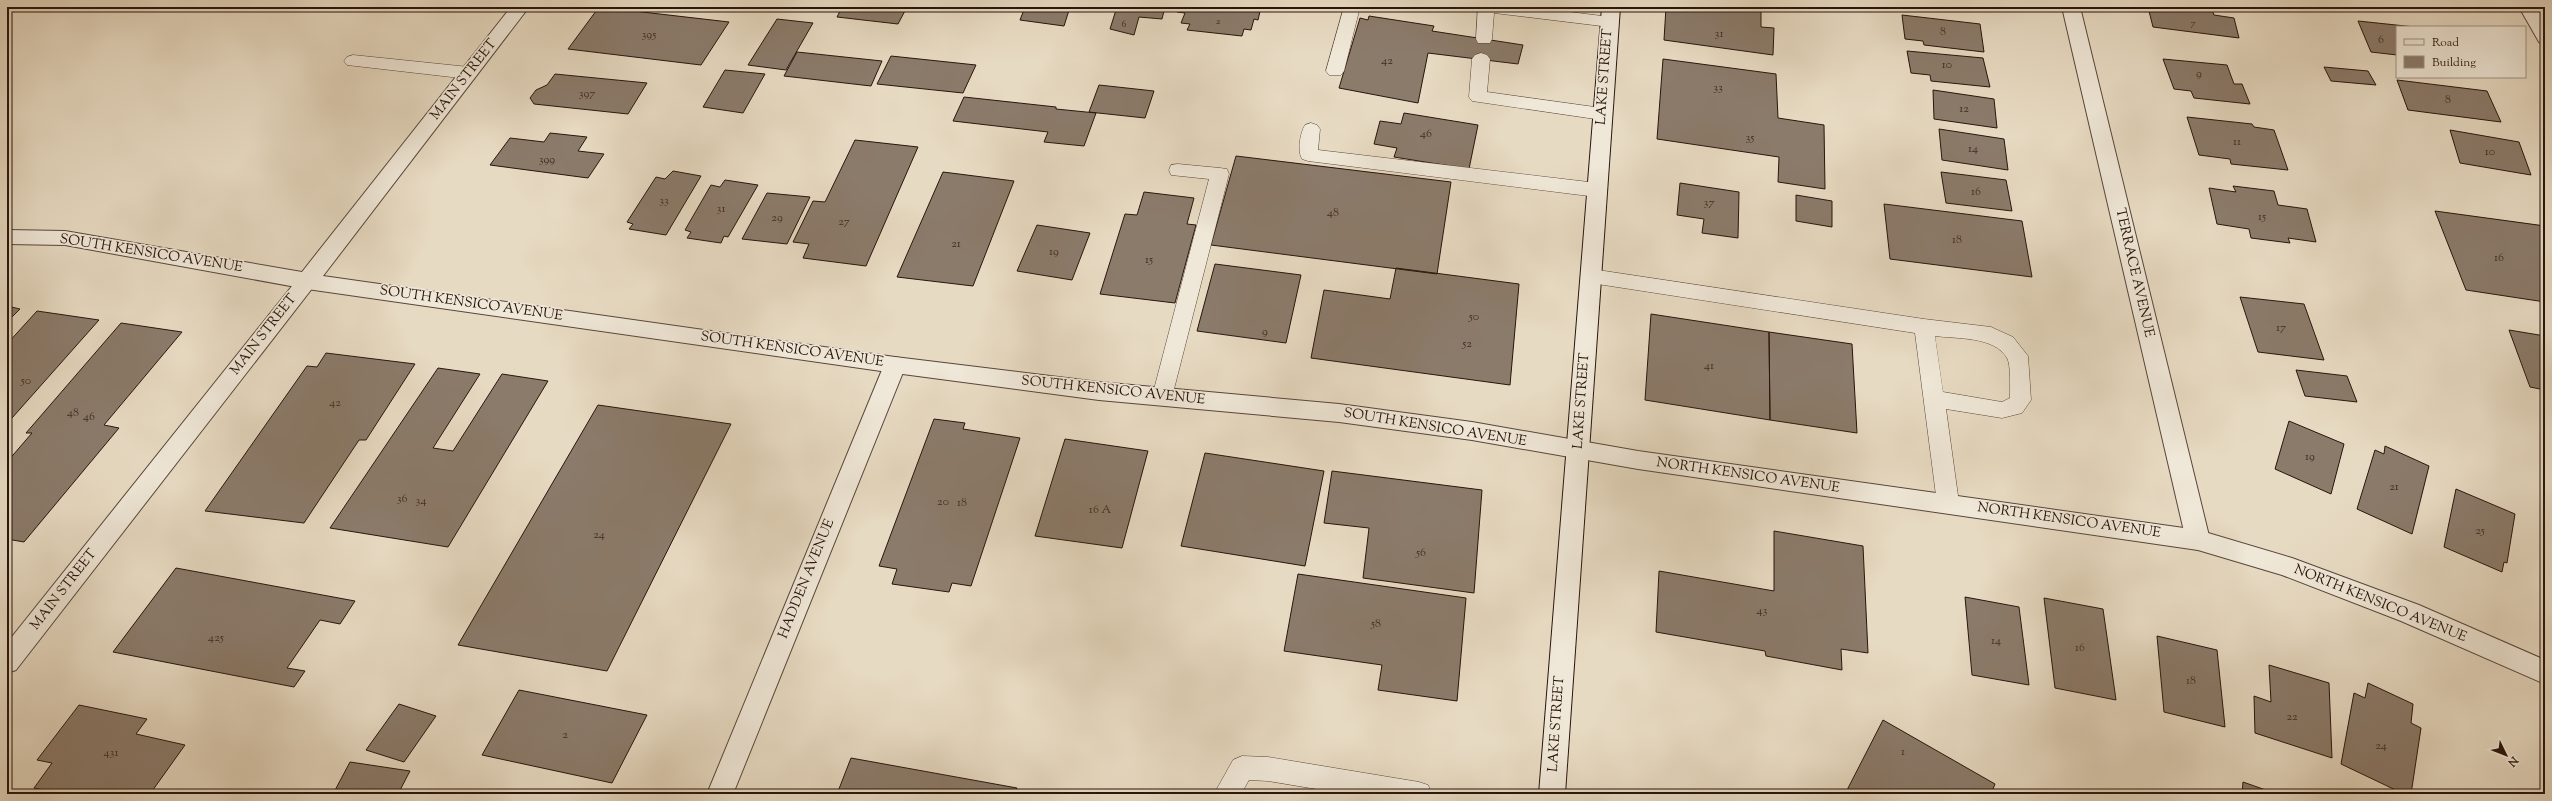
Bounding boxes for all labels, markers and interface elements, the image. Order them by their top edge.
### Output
house number: 2 [1216,14,1221,29]
house number: 7 [2190,16,2196,31]
house number: 6 [1122,17,1127,32]
house number: 8 [1940,23,1946,41]
house number: 31 [1715,25,1723,43]
house number: 395 [642,26,656,44]
legend [2396,26,2526,78]
street label: LAKE STREET [1592,28,1618,126]
house number: 6 [2378,31,2384,49]
text: Road [2432,34,2459,52]
street label: MAIN STREET [426,35,502,125]
house number: 42 [1381,52,1393,70]
text: Building [2432,54,2476,72]
house number: 10 [1942,56,1952,74]
house number: 9 [2196,65,2202,83]
house number: 33 [1713,79,1723,97]
house number: 397 [579,85,595,103]
house number: 8 [2445,91,2451,109]
house number: 12 [1959,100,1969,118]
house number: 46 [1420,125,1432,143]
house number: 35 [1746,129,1754,147]
house number: 11 [2233,133,2241,151]
house number: 14 [1968,140,1978,158]
house number: 10 [2485,143,2495,161]
house number: 399 [539,151,555,169]
house number: 16 [1971,183,1981,201]
house number: 33 [659,192,669,210]
house number: 37 [1704,194,1714,212]
house number: 31 [717,200,725,218]
house number: 48 [1327,204,1339,222]
street label: TERRACE AVENUE [2109,206,2159,340]
house number: 15 [2258,208,2266,226]
house number: 29 [771,209,783,227]
house number: 27 [838,213,850,231]
street label: SOUTH KENSICO AVENUE [58,230,244,278]
house number: 18 [1952,231,1962,249]
house number: 21 [951,235,961,253]
house number: 19 [1049,243,1059,261]
house number: 16 [2494,249,2504,267]
house number: 15 [1145,251,1153,269]
street label: SOUTH KENSICO AVENUE [378,281,564,327]
street label: MAIN STREET [226,290,302,380]
house number: 50 [1468,308,1479,326]
house number: 17 [2276,319,2286,337]
house number: 9 [1262,323,1268,341]
street label: SOUTH KENSICO AVENUE [699,327,885,373]
house number: 52 [1461,335,1472,353]
street label: LAKE STREET [1569,352,1595,450]
house number: 41 [1704,357,1714,375]
street label: SOUTH KENSICO AVENUE [1020,371,1206,411]
house number: 50 [20,372,31,390]
house number: 42 [329,394,341,412]
house number: 48 [67,404,79,422]
street label: SOUTH KENSICO AVENUE [1342,404,1528,452]
house number: 46 [83,408,95,426]
house number: 19 [2305,448,2315,466]
street label: NORTH KENSICO AVENUE [1655,453,1841,499]
house number: 21 [2389,478,2399,496]
house number: 36 [397,490,407,508]
house number: 34 [416,492,426,510]
house number: 20 [937,493,949,511]
house number: 18 [957,494,967,512]
street label: NORTH KENSICO AVENUE [1976,498,2162,544]
house number: 16 A [1089,501,1111,519]
street label: HADDEN AVENUE [774,516,840,642]
house number: 25 [2475,522,2485,540]
house number: 24 [593,526,605,544]
house number: 56 [1415,544,1426,562]
street label: MAIN STREET [26,545,102,635]
street label: NORTH KENSICO AVENUE [2291,560,2470,648]
house number: 43 [1757,602,1768,620]
house number: 58 [1370,615,1381,633]
house number: 425 [208,629,224,647]
house number: 14 [1991,632,2001,650]
house number: 16 [2075,639,2085,657]
house number: 18 [2186,672,2196,690]
street label: LAKE STREET [1544,675,1570,773]
house number: 22 [2286,708,2298,726]
house number: 2 [562,726,568,744]
north arrow [2486,735,2526,775]
house number: 24 [2375,737,2387,755]
house number: 1 [1901,743,1905,761]
house number: 431 [104,744,118,762]
text: N [2504,752,2522,770]

